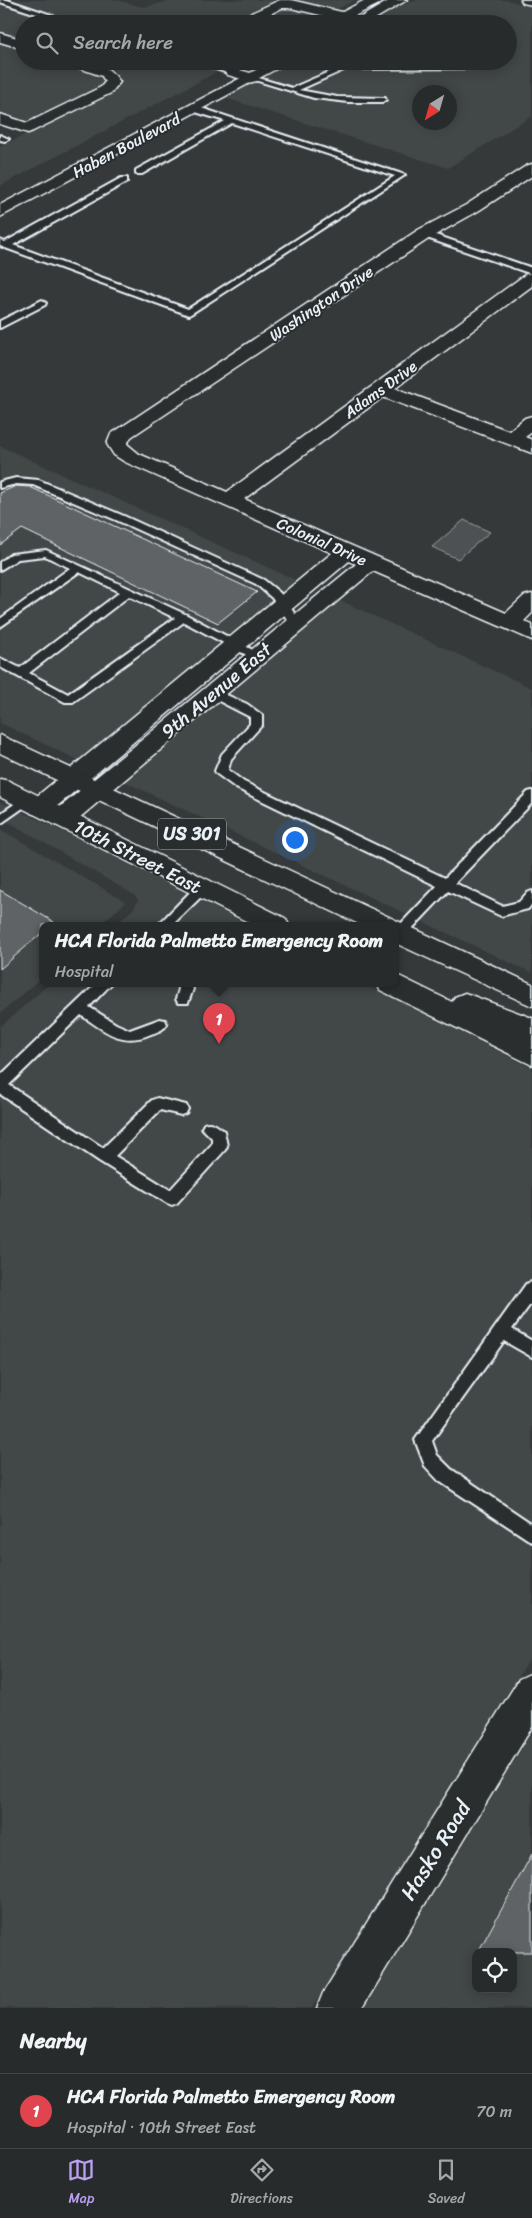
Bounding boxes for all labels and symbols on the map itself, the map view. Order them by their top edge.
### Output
north arrow [412,85,457,130]
street label: Haben Boulevard [67,104,187,186]
street label: Washington Drive [263,257,380,349]
street label: Adams Drive [336,352,424,427]
street label: Colonial Drive [272,509,372,574]
street label: 9th Avenue East [153,633,280,747]
street label: 10th Street East [68,810,208,903]
road number: US 301 [158,819,226,850]
your location [282,827,308,853]
pin: 1 [203,1003,235,1044]
street label: Hasko Road [389,1791,482,1908]

